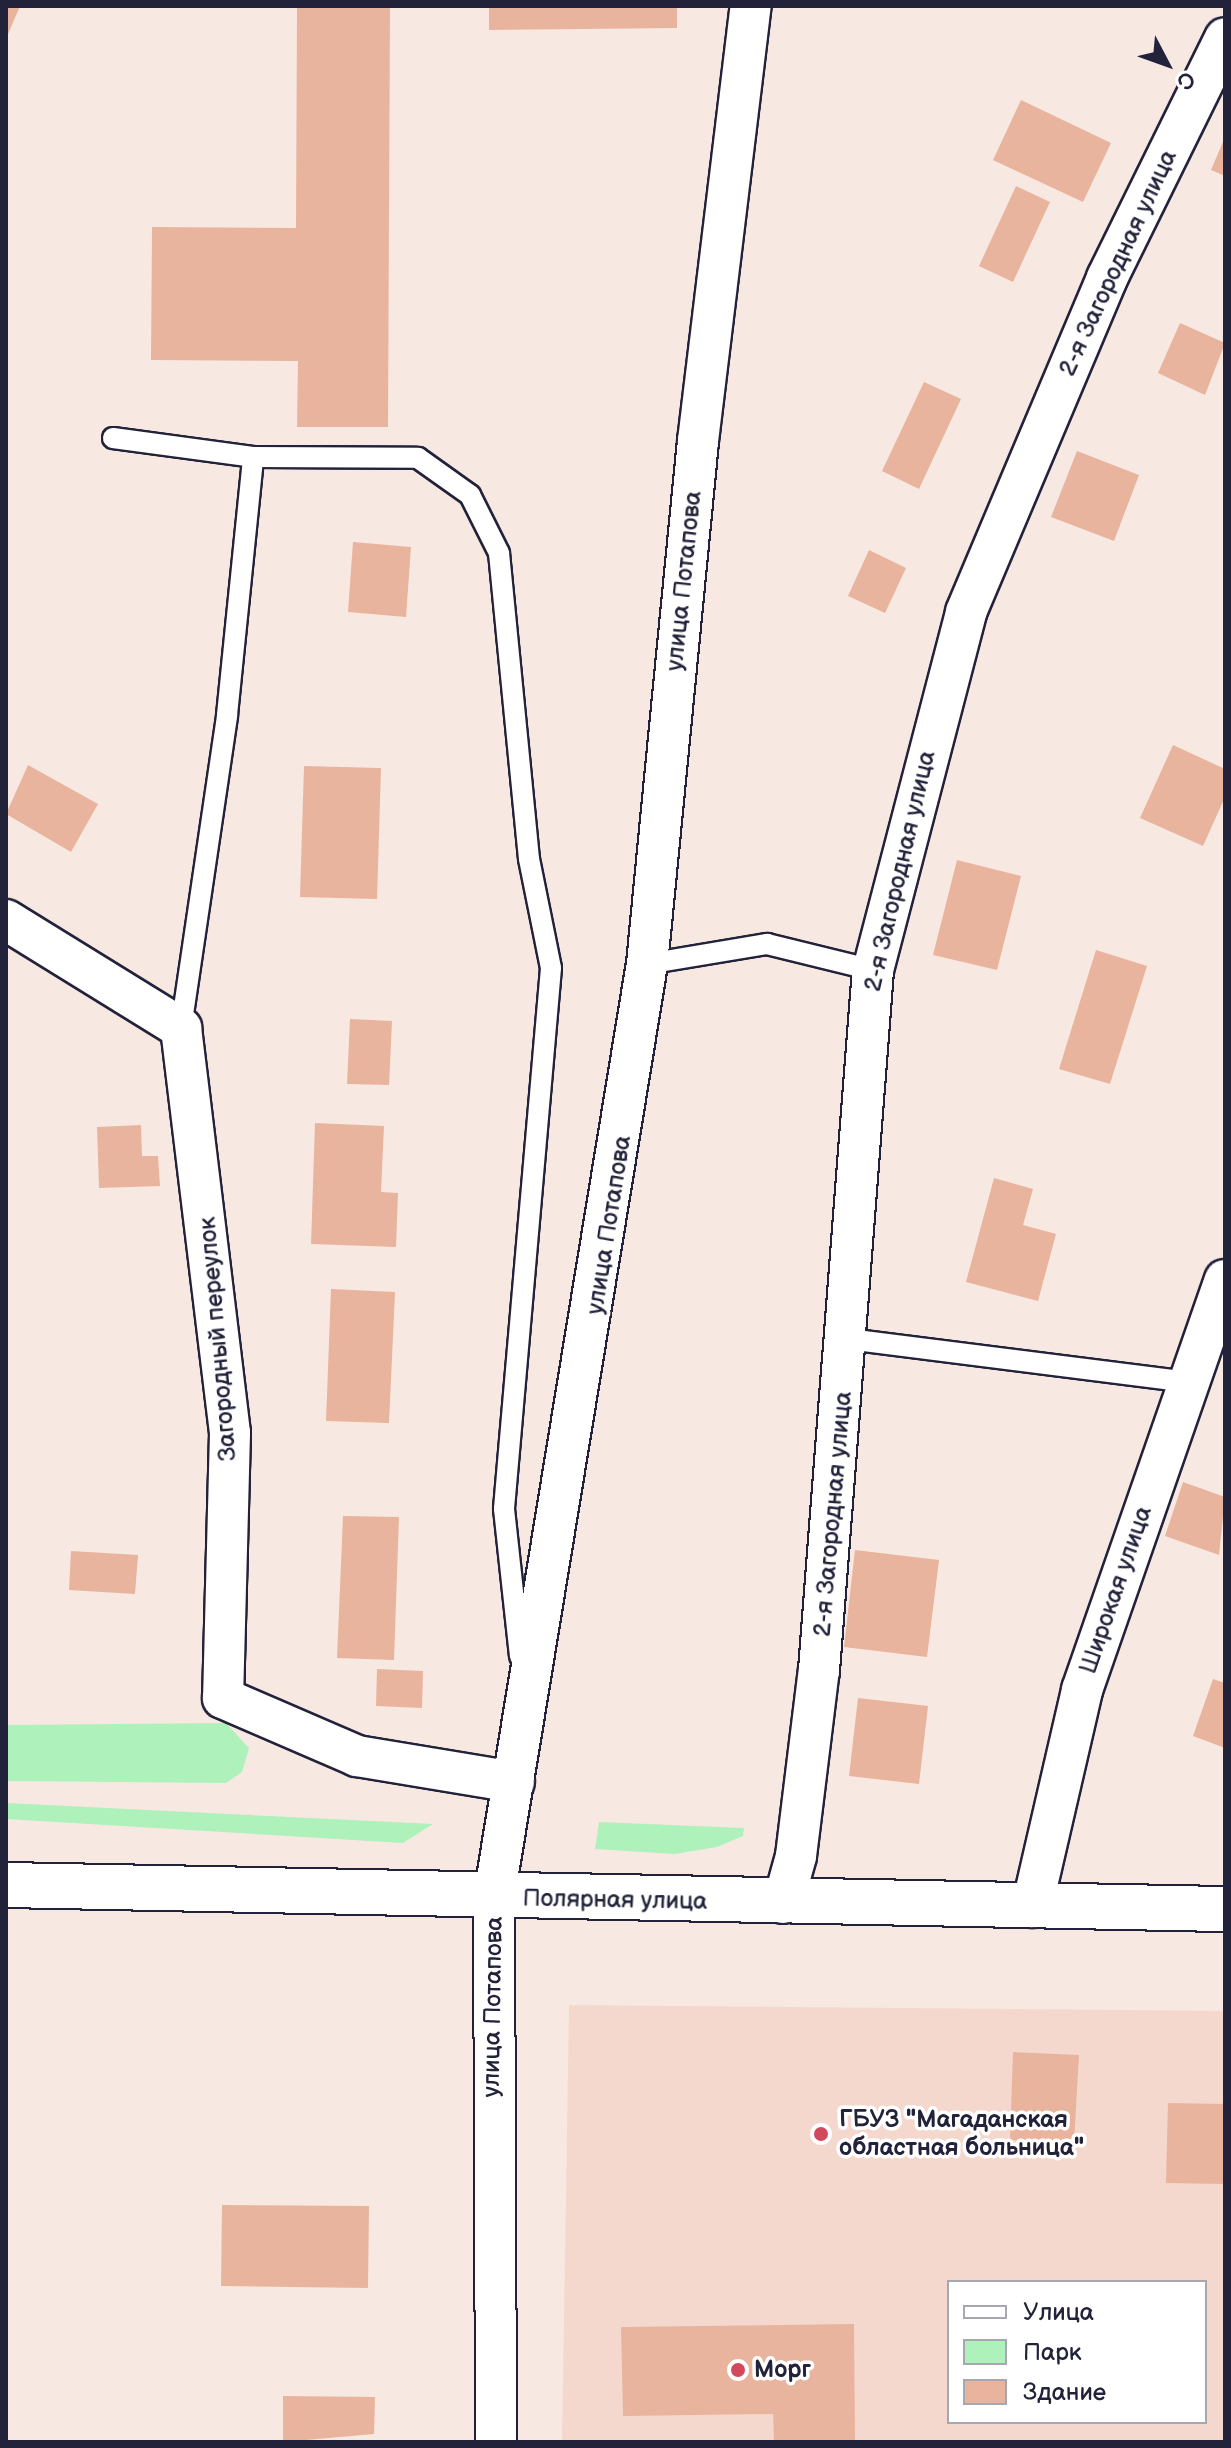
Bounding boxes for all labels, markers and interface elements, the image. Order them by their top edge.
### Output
north arrow [1127,24,1207,104]
text: С [1170,65,1201,95]
street label: 2-я Загородная улица [1053,145,1183,381]
street label: улица Потапова [660,490,708,672]
street label: 2-я Загородная улица [858,748,942,994]
street label: улица Потапова [581,1133,637,1317]
street label: Загородный переулок [193,1216,243,1462]
street label: 2-я Загородная улица [808,1390,858,1638]
street label: Широкая улица [1074,1502,1158,1678]
street label: Полярная улица [522,1884,708,1916]
street label: улица Потапова [477,1916,509,2098]
place label: ГБУЗ "Магаданская областная больница" [839,2106,1084,2162]
marker: ГБУЗ "Магаданская областная больница" [810,2123,832,2145]
legend [947,2280,1207,2424]
text: Улица [1023,2298,1094,2327]
text: Парк [1023,2338,1081,2367]
place label: Морг [754,2356,811,2384]
marker: Морг [729,2361,747,2379]
text: Здание [1023,2378,1106,2407]

